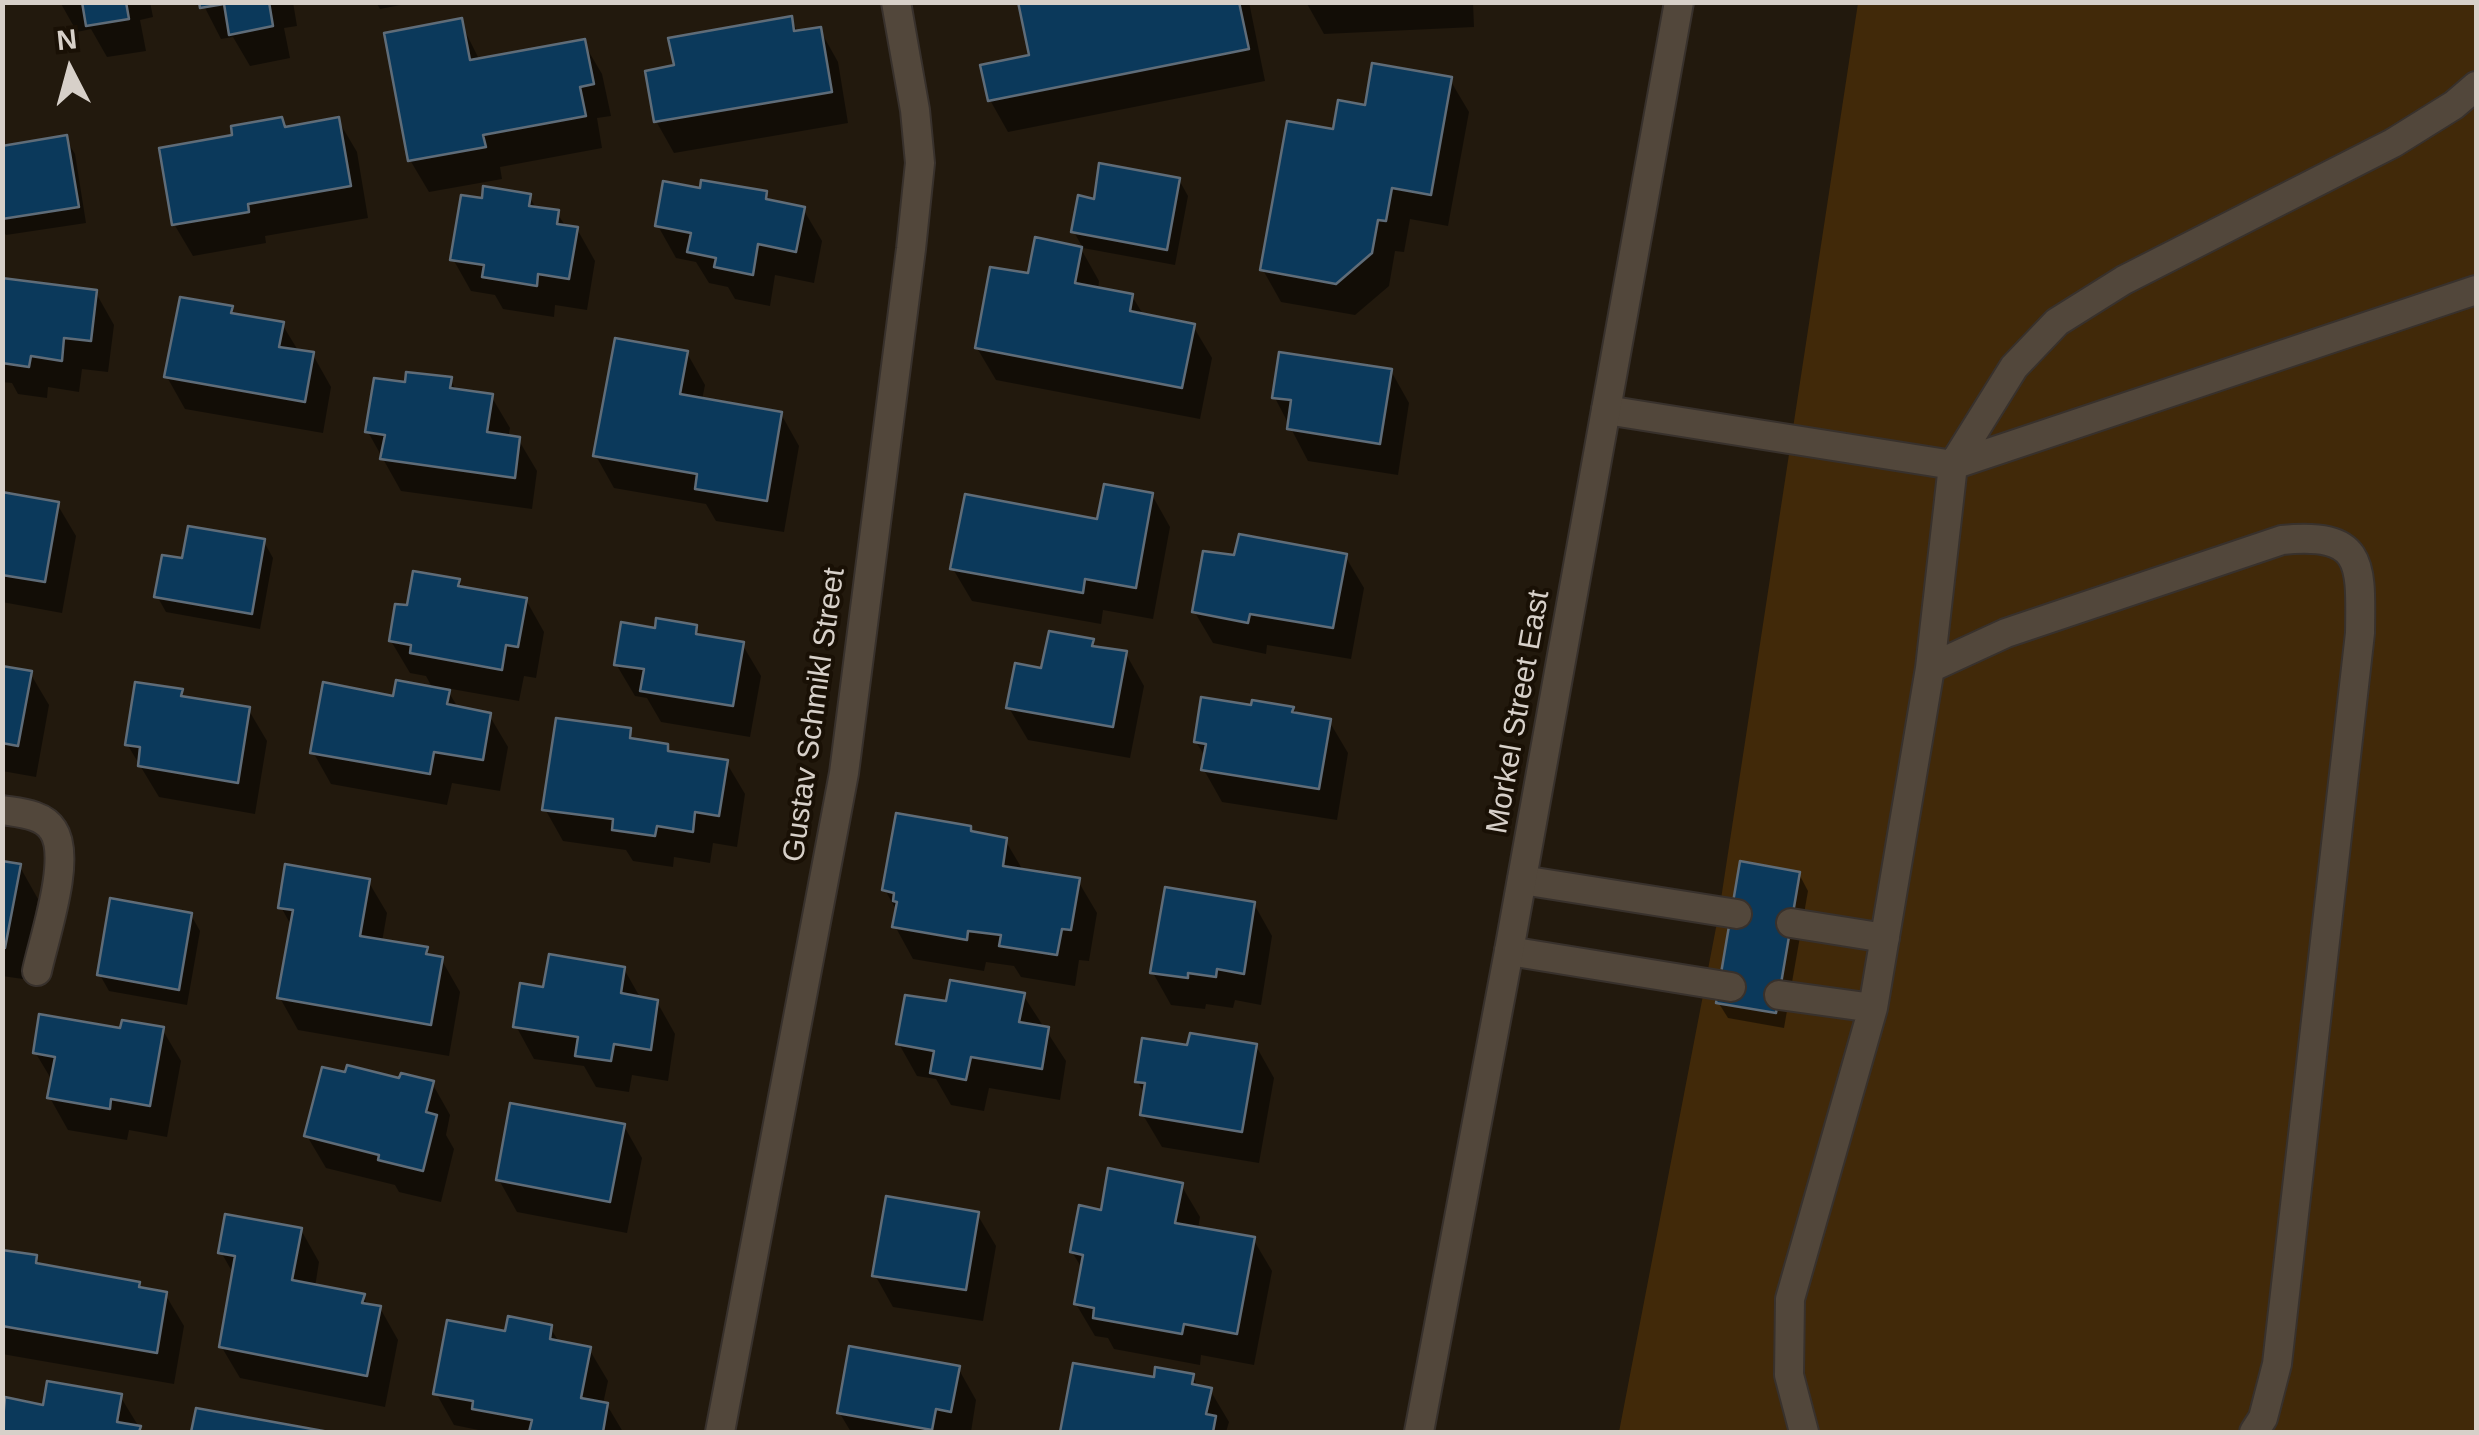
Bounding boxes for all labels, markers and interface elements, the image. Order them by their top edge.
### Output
north arrow [20,20,120,120]
text: N [55,23,78,56]
street label: Gustav Schmikl Street [777,566,853,864]
street label: Morkel Street East [1480,587,1558,837]

